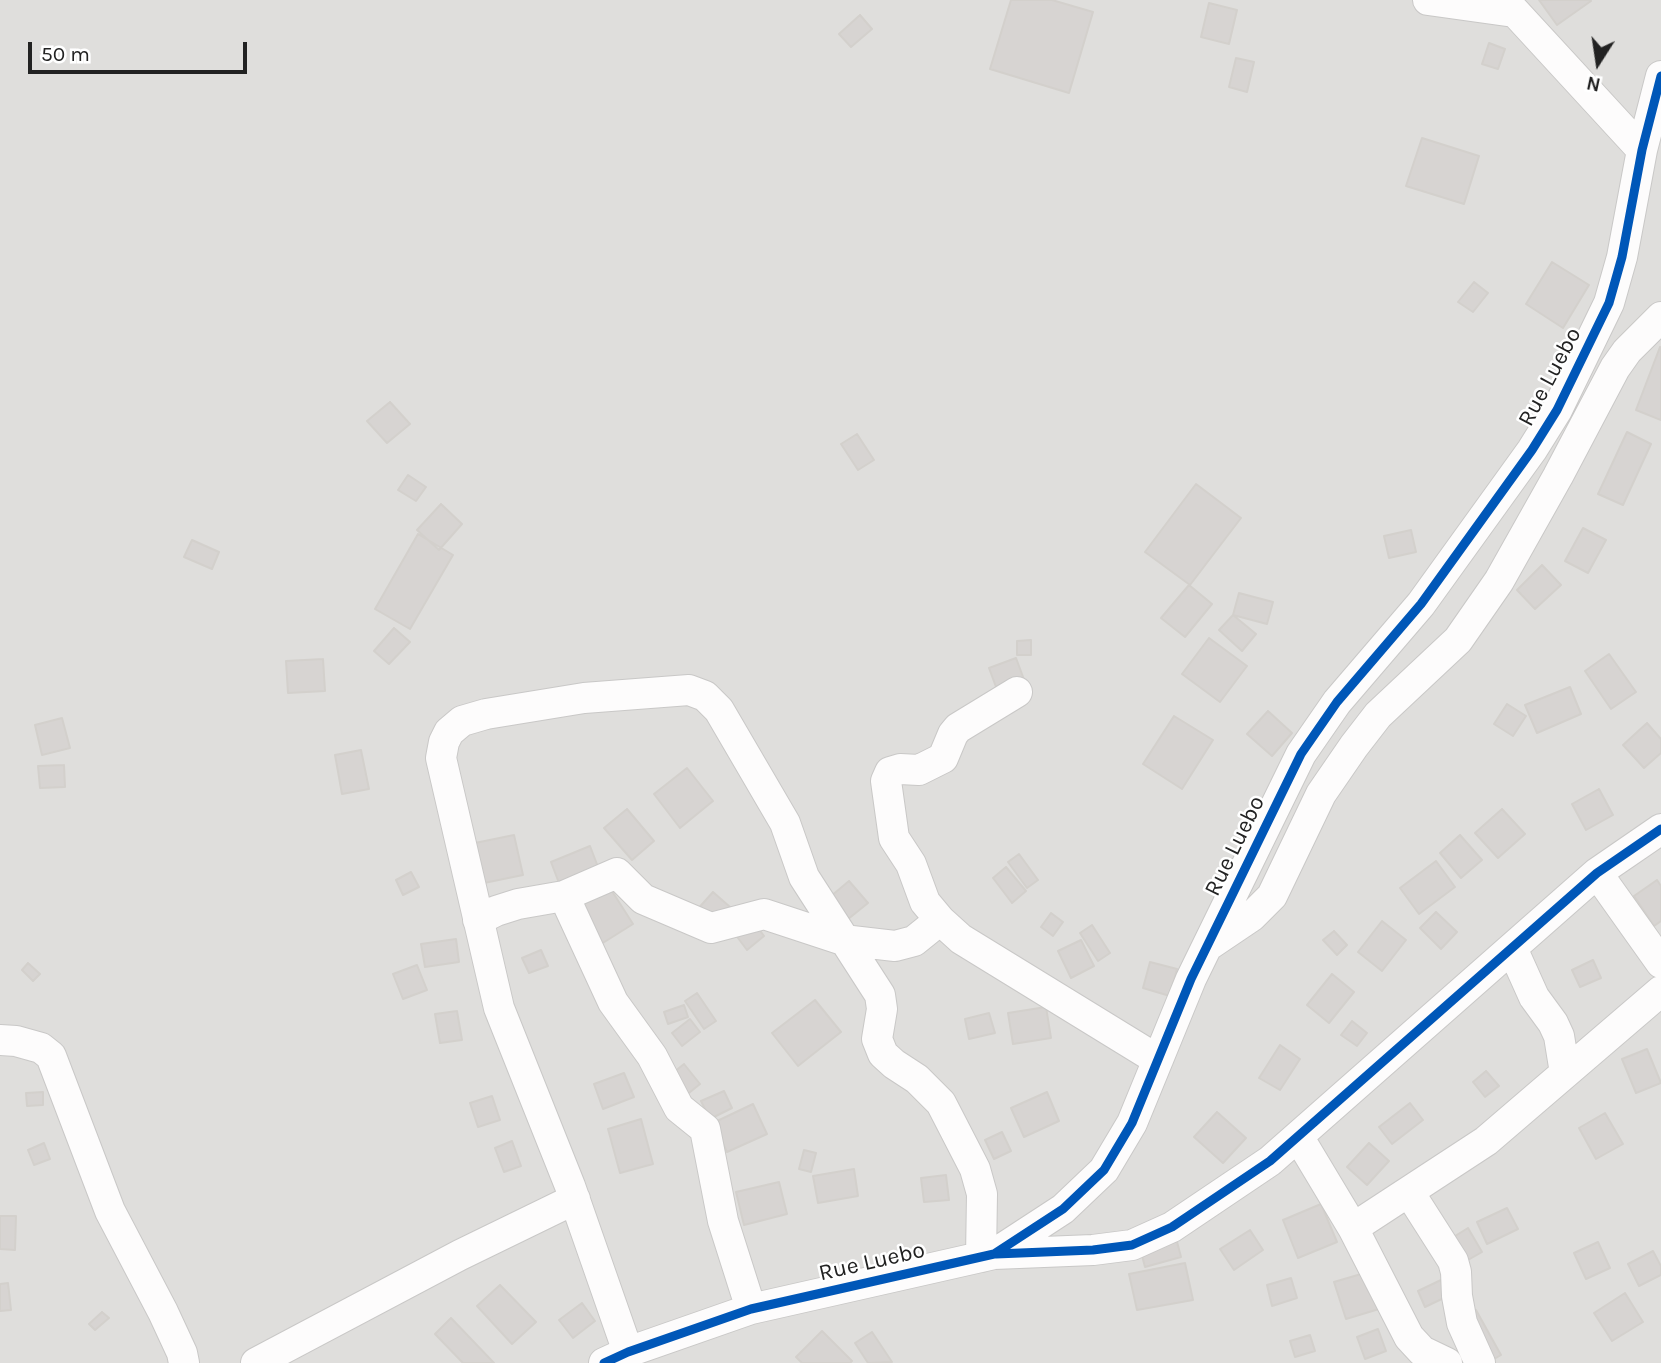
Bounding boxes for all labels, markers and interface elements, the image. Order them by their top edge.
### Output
scale bar [32,28,250,72]
north arrow [1563,28,1633,98]
text: 50 m [41,42,90,66]
text: N [1585,71,1603,96]
street label: Rue Luebo [1512,323,1588,431]
street label: Rue Luebo [1199,791,1271,901]
street label: Rue Luebo [816,1236,928,1288]

